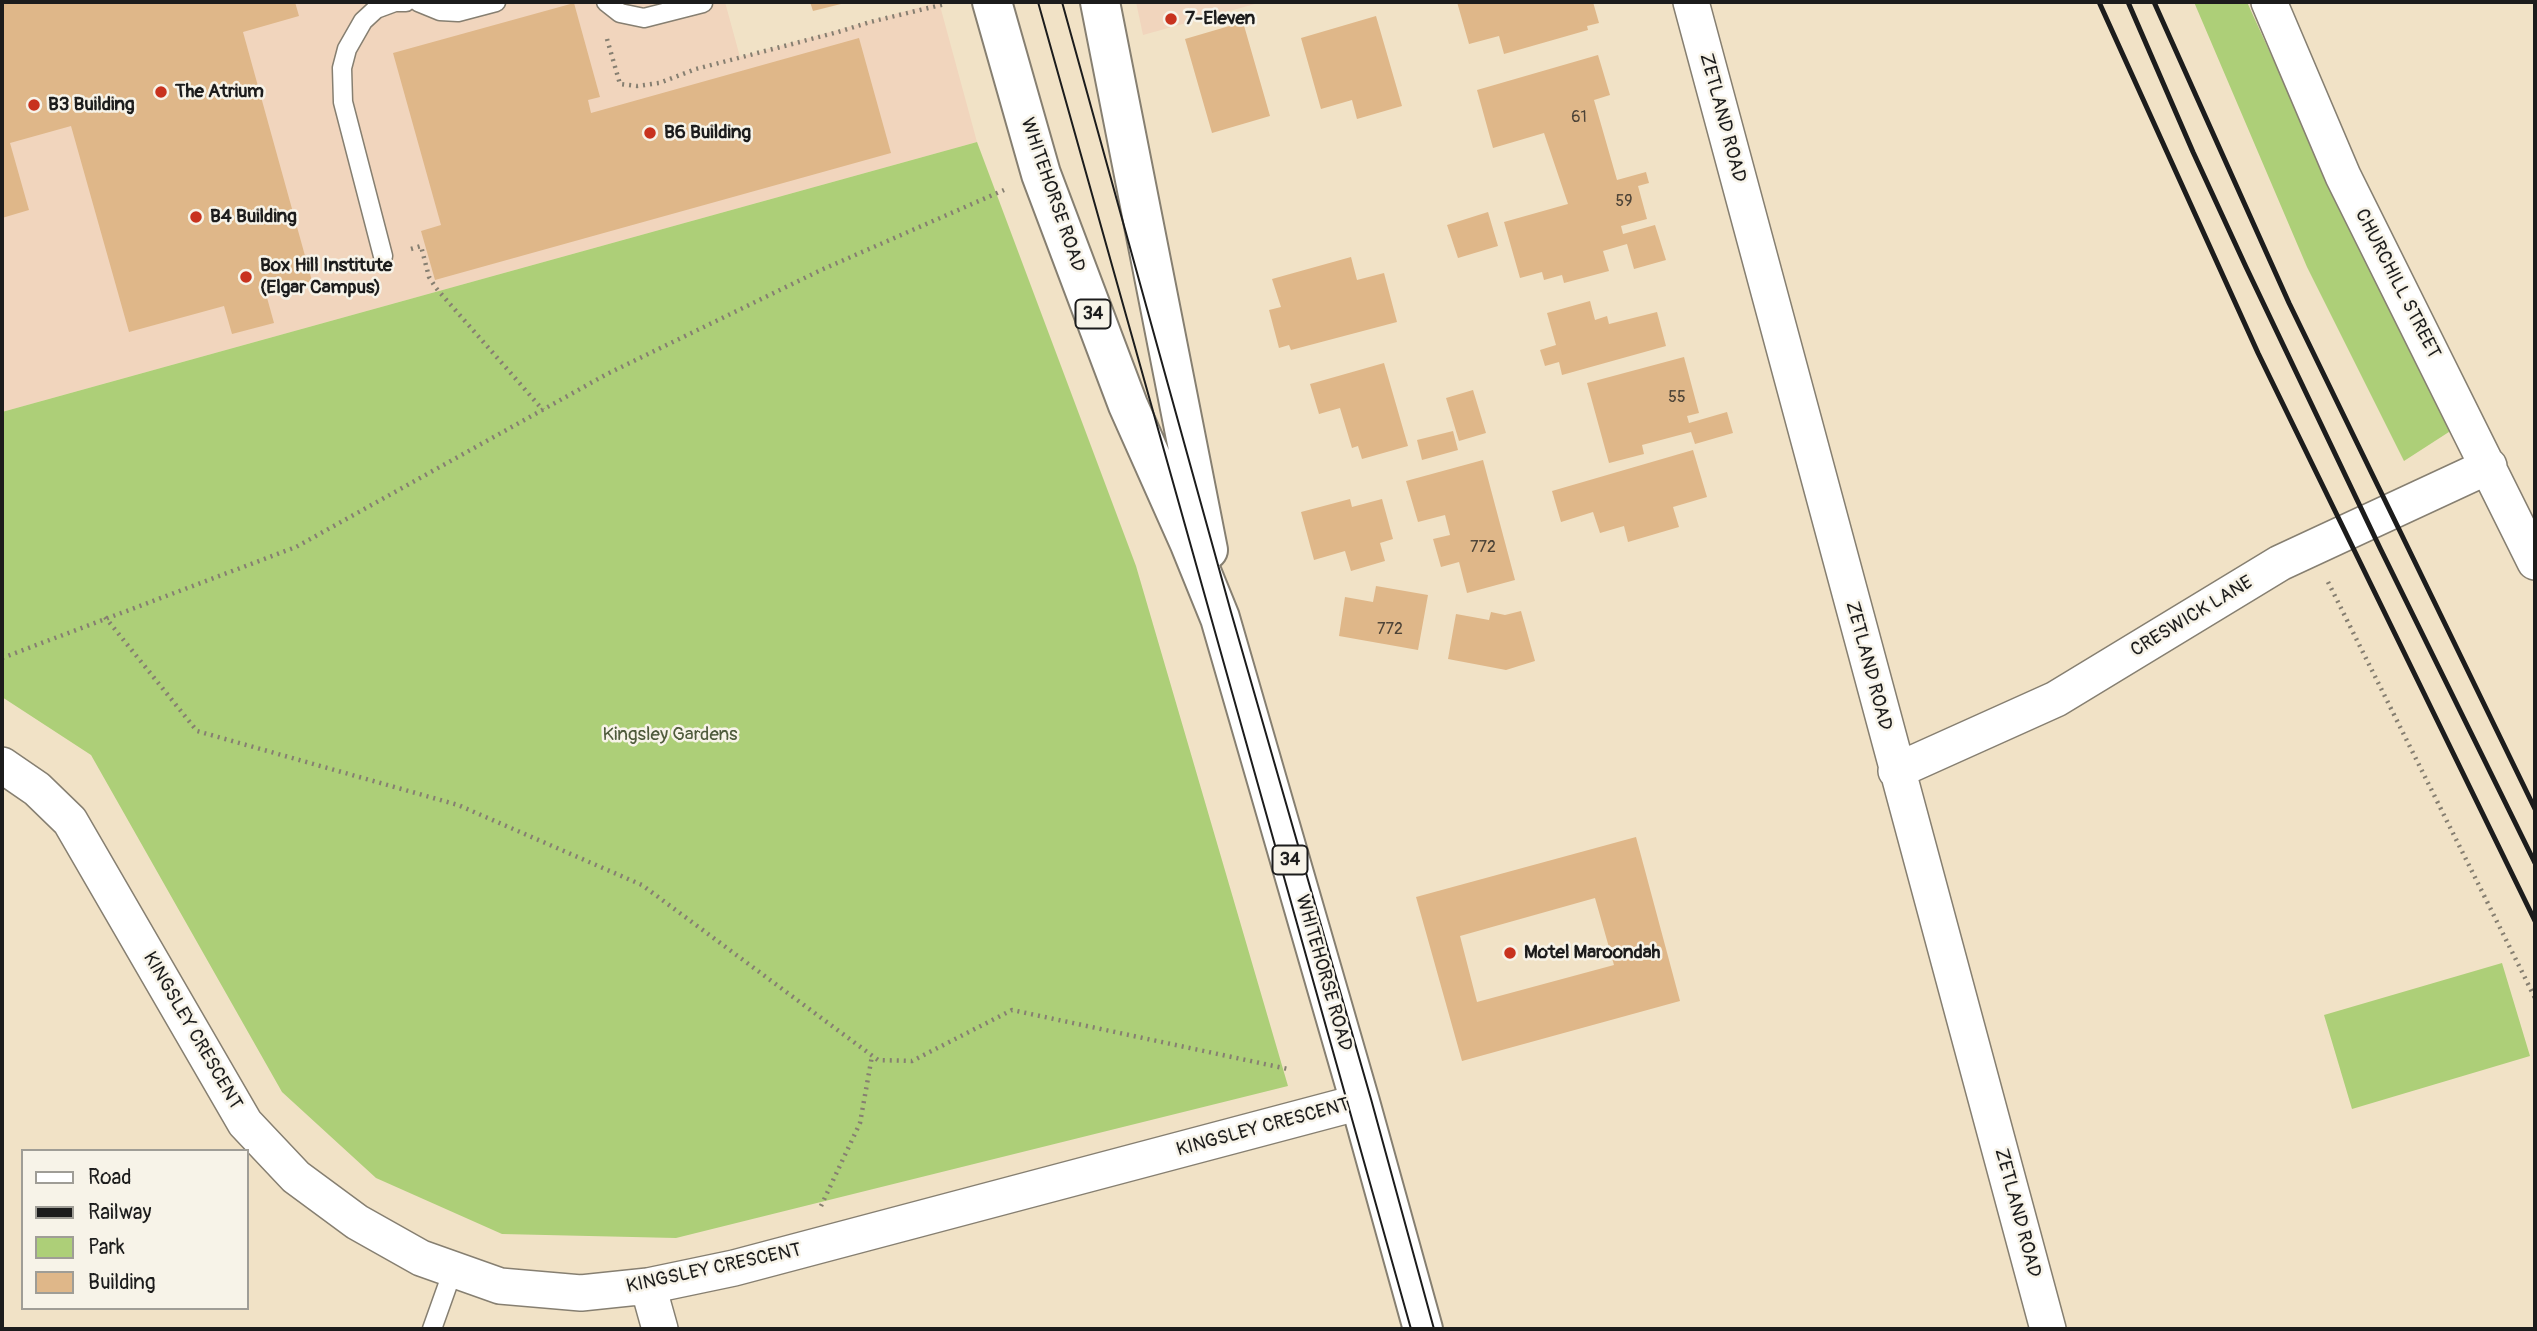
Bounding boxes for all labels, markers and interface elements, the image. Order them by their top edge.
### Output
place label: 7-Eleven [1185,8,1255,30]
marker: 7-Eleven [1163,11,1179,27]
street label: ZETLAND ROAD [1694,51,1750,185]
place label: The Atrium [175,81,264,103]
marker: The Atrium [153,84,169,100]
place label: B3 Building [48,94,135,116]
marker: B3 Building [26,97,42,113]
house number: 61 [1571,108,1587,128]
street label: WHITEHORSE ROAD [1015,115,1089,275]
place label: B6 Building [664,122,751,144]
marker: B6 Building [642,125,658,141]
house number: 59 [1616,192,1632,212]
street label: CHURCHILL STREET [2349,205,2445,363]
place label: B4 Building [210,206,297,228]
marker: B4 Building [188,209,204,225]
place label: Box Hill Institute (Elgar Campus) [260,255,392,299]
marker: Box Hill Institute (Elgar Campus) [238,269,254,285]
road number: 34 [1076,300,1110,328]
house number: 55 [1668,388,1686,408]
house number: 772 [1470,538,1496,558]
street label: CRESWICK LANE [2127,572,2257,662]
street label: ZETLAND ROAD [1840,599,1896,733]
house number: 772 [1377,620,1403,640]
park label: Kingsley Gardens [603,724,737,746]
road number: 34 [1272,846,1308,874]
street label: WHITEHORSE ROAD [1290,892,1356,1054]
place label: Motel Maroondah [1524,942,1660,964]
marker: Motel Maroondah [1502,945,1518,961]
street label: KINGSLEY CRESCENT [138,948,246,1114]
street label: KINGSLEY CRESCENT [1174,1094,1352,1162]
street label: ZETLAND ROAD [1989,1146,2045,1280]
legend [21,1149,248,1310]
text: Road [88,1164,132,1191]
text: Railway [88,1199,152,1226]
text: Park [88,1234,125,1261]
street label: KINGSLEY CRESCENT [625,1239,803,1299]
text: Building [88,1269,155,1296]

